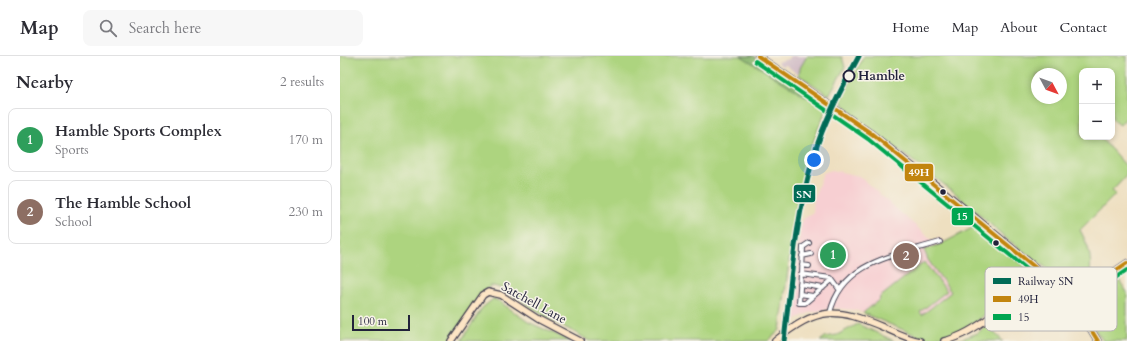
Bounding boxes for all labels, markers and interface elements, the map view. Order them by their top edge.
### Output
search box [83,10,363,46]
text: Map [20,15,59,41]
icon: search [97,17,119,39]
text: Search here [129,18,201,38]
text: Home [892,18,930,37]
text: Map [952,18,978,37]
text: About [1000,18,1037,37]
text: Contact [1059,18,1107,37]
place label: Hamble [858,67,905,85]
north arrow [1031,68,1067,104]
map controls [1079,68,1115,140]
button: + [1079,68,1115,104]
marker: Hamble [842,69,856,83]
text: Nearby [16,71,73,94]
text: 2 results [280,73,324,91]
button: − [1079,104,1115,140]
text: Hamble Sports Complex [55,121,222,141]
text: 1 [27,131,33,149]
text: 170 m [289,131,323,149]
text: Sports [55,141,89,159]
your location [804,150,824,170]
line badge: 49H [904,163,934,182]
text: 49H [909,165,930,180]
line badge: SN [793,184,816,203]
text: SN [796,187,812,202]
unlabelled marker [938,187,948,197]
text: The Hamble School [55,193,191,213]
text: 2 [27,203,33,221]
text: 230 m [289,203,323,221]
line badge: 15 [951,207,974,226]
text: 15 [956,209,968,224]
text: School [55,213,92,231]
unlabelled marker [991,238,1001,248]
pin: 1 [820,240,846,270]
pin: 2 [893,241,919,271]
legend [985,267,1117,331]
text: Railway SN [1018,274,1074,289]
street label: Satchell Lane [498,278,570,328]
text: 49H [1018,292,1038,307]
text: 15 [1018,310,1029,325]
scale bar [352,313,410,332]
text: 100 m [358,314,387,329]

